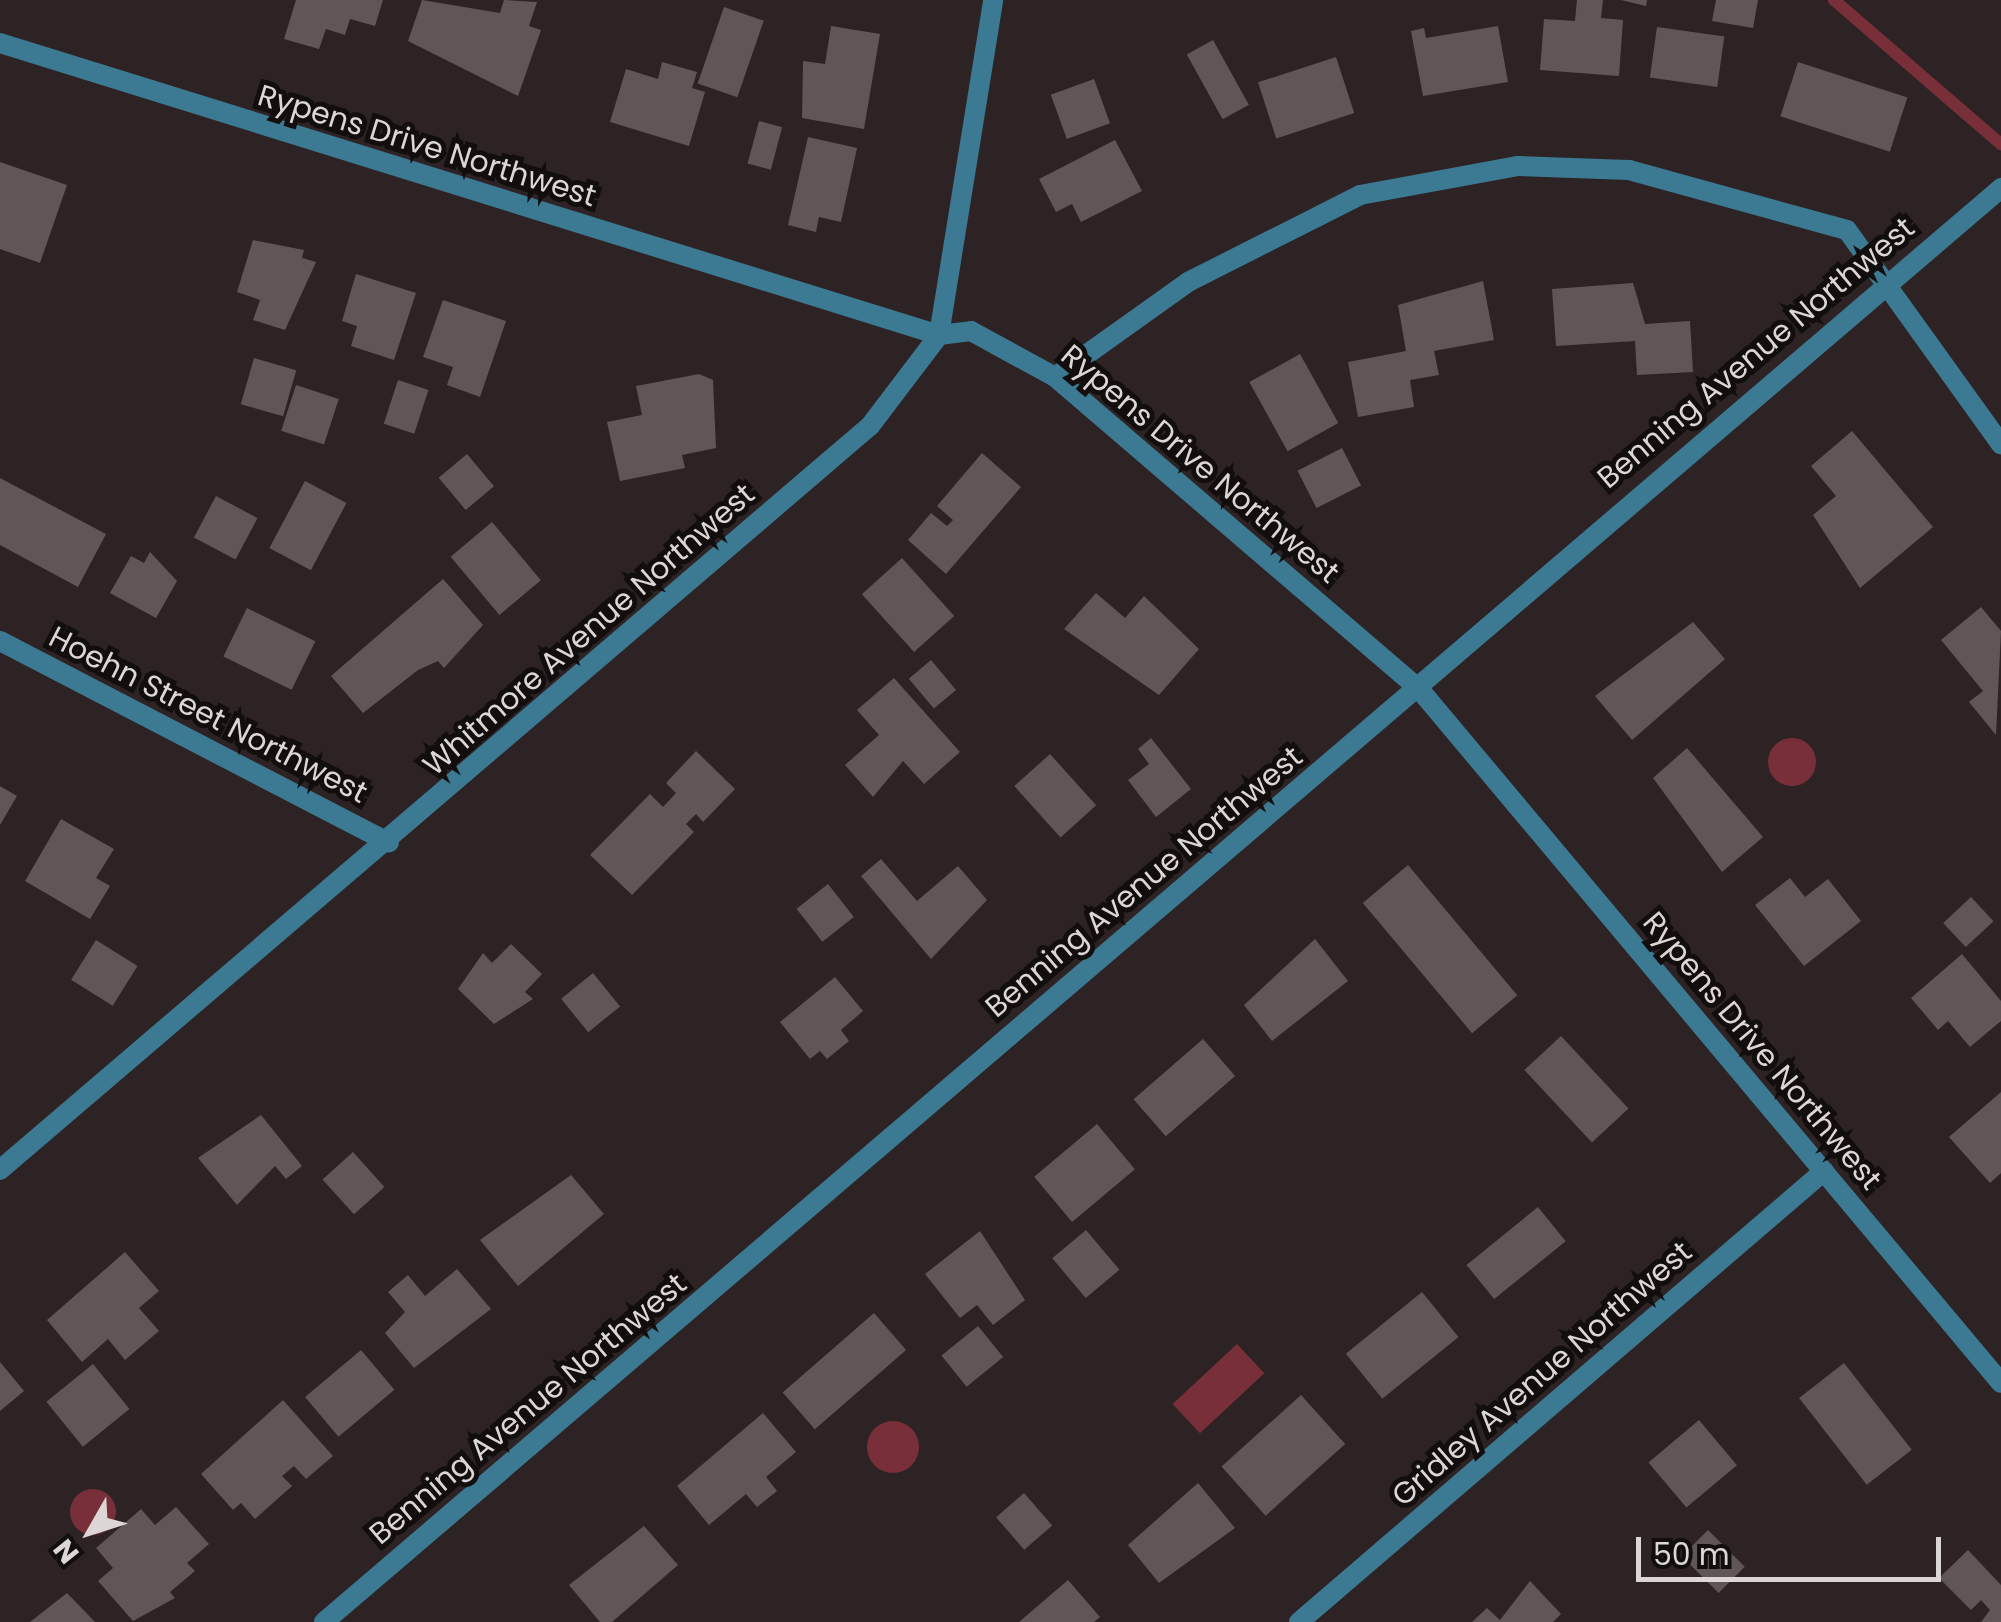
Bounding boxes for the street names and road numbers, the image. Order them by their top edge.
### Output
street label: Rypens Drive Northwest [254,77,600,215]
street label: Benning Avenue Northwest [1590,210,1922,496]
street label: Rypens Drive Northwest [1054,337,1346,591]
street label: Whitmore Avenue Northwest [416,476,762,784]
street label: Hoehn Street Northwest [43,619,373,811]
street label: Benning Avenue Northwest [978,739,1310,1025]
street label: Rypens Drive Northwest [1635,905,1889,1197]
street label: Gridley Avenue Northwest [1385,1234,1699,1514]
street label: Benning Avenue Northwest [362,1266,694,1552]

